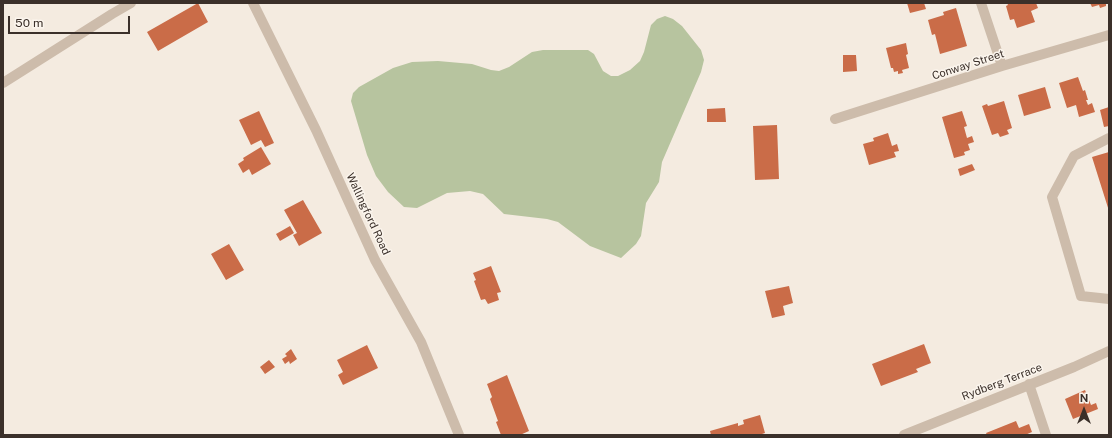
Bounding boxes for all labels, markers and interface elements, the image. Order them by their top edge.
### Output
scale bar [10,8,132,34]
text: 50 m [15,16,43,30]
street label: Conway Street [930,47,1006,83]
street label: Wallingford Road [343,171,393,257]
street label: Rydberg Terrace [960,361,1044,403]
north arrow [1064,390,1104,430]
text: N [1080,392,1088,404]

